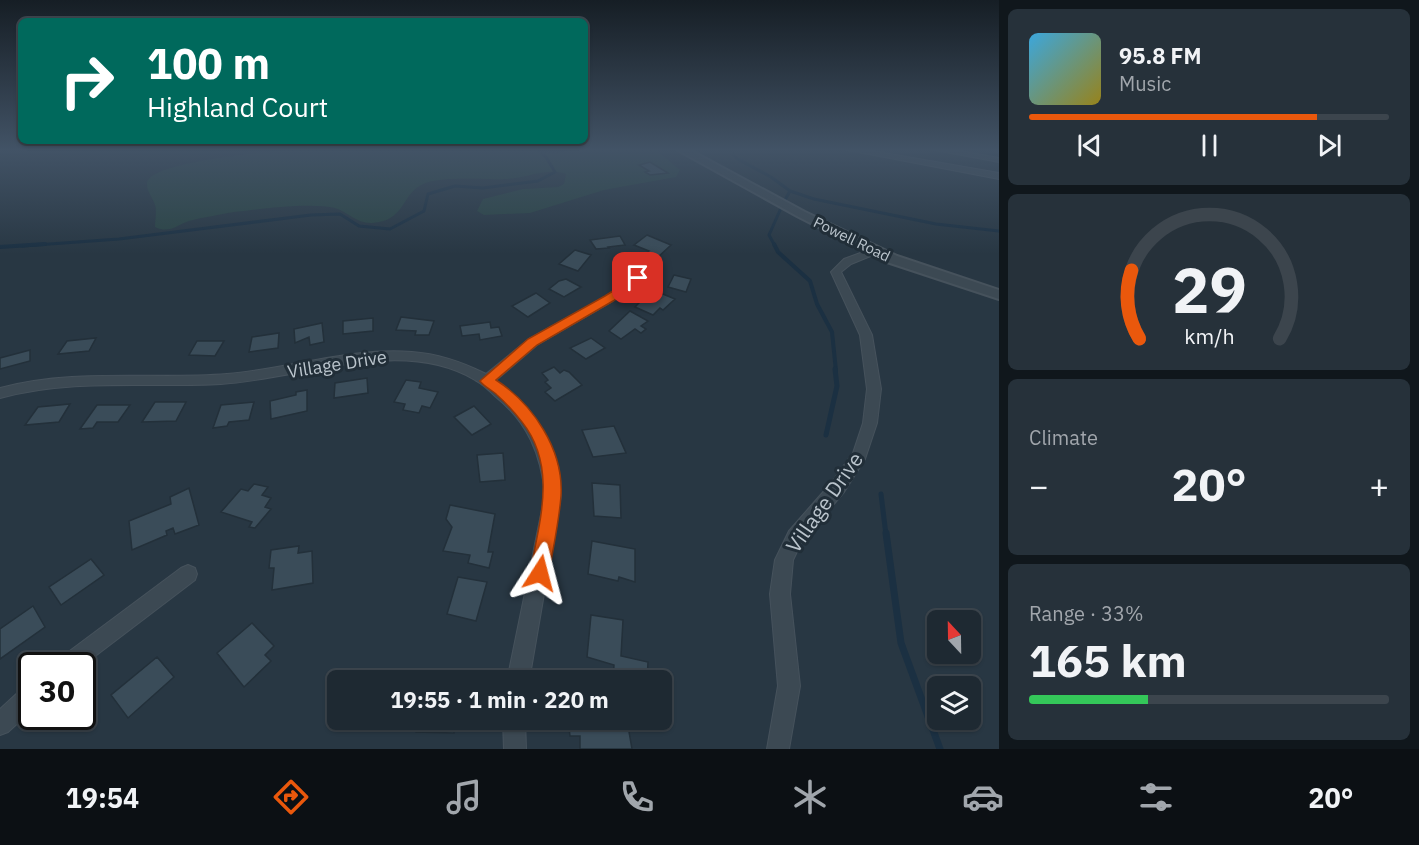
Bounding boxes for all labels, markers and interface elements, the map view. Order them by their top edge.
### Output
text: 100 m [147,36,270,91]
text: 95.8 FM [1119,41,1202,70]
icon: right [48,42,126,120]
text: Music [1119,70,1171,97]
text: Highland Court [147,89,328,124]
icon: previous [1073,129,1106,162]
icon: pause [1193,129,1226,162]
icon: next [1313,129,1346,162]
street label: Powell Road [811,212,893,266]
text: 29 [1172,249,1246,330]
pin [612,252,663,303]
icon: arrive [621,261,654,294]
text: km/h [1184,322,1234,350]
street label: Village Drive [286,345,388,383]
text: Climate [1029,424,1098,451]
street label: Village Drive [779,446,869,558]
text: 20° [1171,455,1247,513]
text: − [1029,464,1049,507]
text: + [1369,464,1389,507]
position arrow [508,541,572,605]
text: Range · 33% [1029,600,1144,627]
north arrow [927,610,981,664]
map controls [927,610,981,730]
text: 165 km [1029,631,1187,689]
speed limit sign: 30 [18,652,96,730]
button: layers [927,676,981,730]
text: 19:55 · 1 min · 220 m [390,685,609,714]
icon: directions [270,776,312,818]
icon: music [443,776,485,818]
icon: phone [616,776,658,818]
icon: climate [789,776,831,818]
icon: car [962,776,1004,818]
icon: filters [1135,776,1177,818]
text: 19:54 [66,780,139,815]
text: 20° [1308,780,1353,815]

